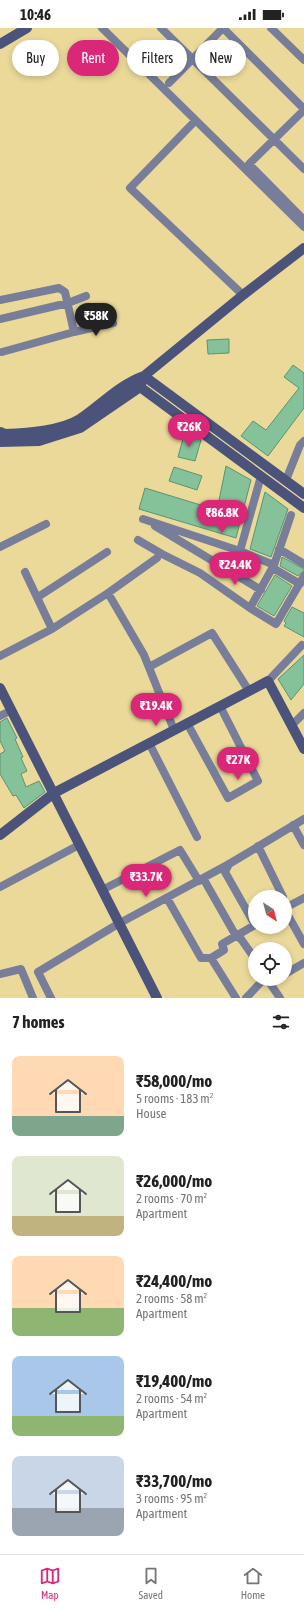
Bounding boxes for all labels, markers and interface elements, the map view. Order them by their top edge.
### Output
text: 10:46 [20,6,51,23]
chip: Buy [12,40,59,76]
chip: Rent [67,40,119,76]
chip: Filters [127,40,187,76]
chip: New [195,40,246,76]
pin: ₹58K [72,303,120,337]
text: ₹58K [84,308,108,323]
pin: ₹26K [165,414,213,448]
text: ₹26K [177,419,201,434]
pin: ₹86.8K [189,500,255,534]
text: ₹86.8K [206,505,238,520]
pin: ₹24.4K [202,552,268,586]
text: ₹24.4K [219,557,251,572]
pin: ₹19.4K [123,693,189,727]
text: ₹19.4K [140,698,172,713]
pin: ₹27K [214,747,262,781]
text: ₹27K [226,752,250,767]
pin: ₹33.7K [113,864,179,898]
text: ₹33.7K [130,869,162,884]
north arrow [248,890,292,934]
map controls [248,890,292,986]
button: locate [248,942,292,986]
icon: filters [270,1011,292,1033]
text: 7 homes [12,1012,65,1032]
text: ₹58,000/mo [136,1071,212,1091]
icon: home [44,1072,92,1120]
text: 5 rooms · 183 m² [136,1091,213,1106]
text: House [136,1106,166,1121]
text: ₹26,000/mo [136,1171,212,1191]
icon: home [44,1172,92,1220]
text: 2 rooms · 70 m² [136,1191,207,1206]
text: Apartment [136,1206,187,1221]
text: ₹24,400/mo [136,1271,212,1291]
icon: home [44,1272,92,1320]
text: 2 rooms · 58 m² [136,1291,207,1306]
text: Apartment [136,1306,187,1321]
text: ₹19,400/mo [136,1371,212,1391]
icon: home [44,1372,92,1420]
text: 2 rooms · 54 m² [136,1391,207,1406]
text: Apartment [136,1406,187,1421]
text: ₹33,700/mo [136,1471,212,1491]
icon: home [44,1472,92,1520]
text: 3 rooms · 95 m² [136,1491,207,1506]
text: Apartment [136,1506,187,1521]
tab: Map [39,1565,61,1601]
tab: Saved [139,1565,163,1601]
tab: Home [241,1565,265,1601]

